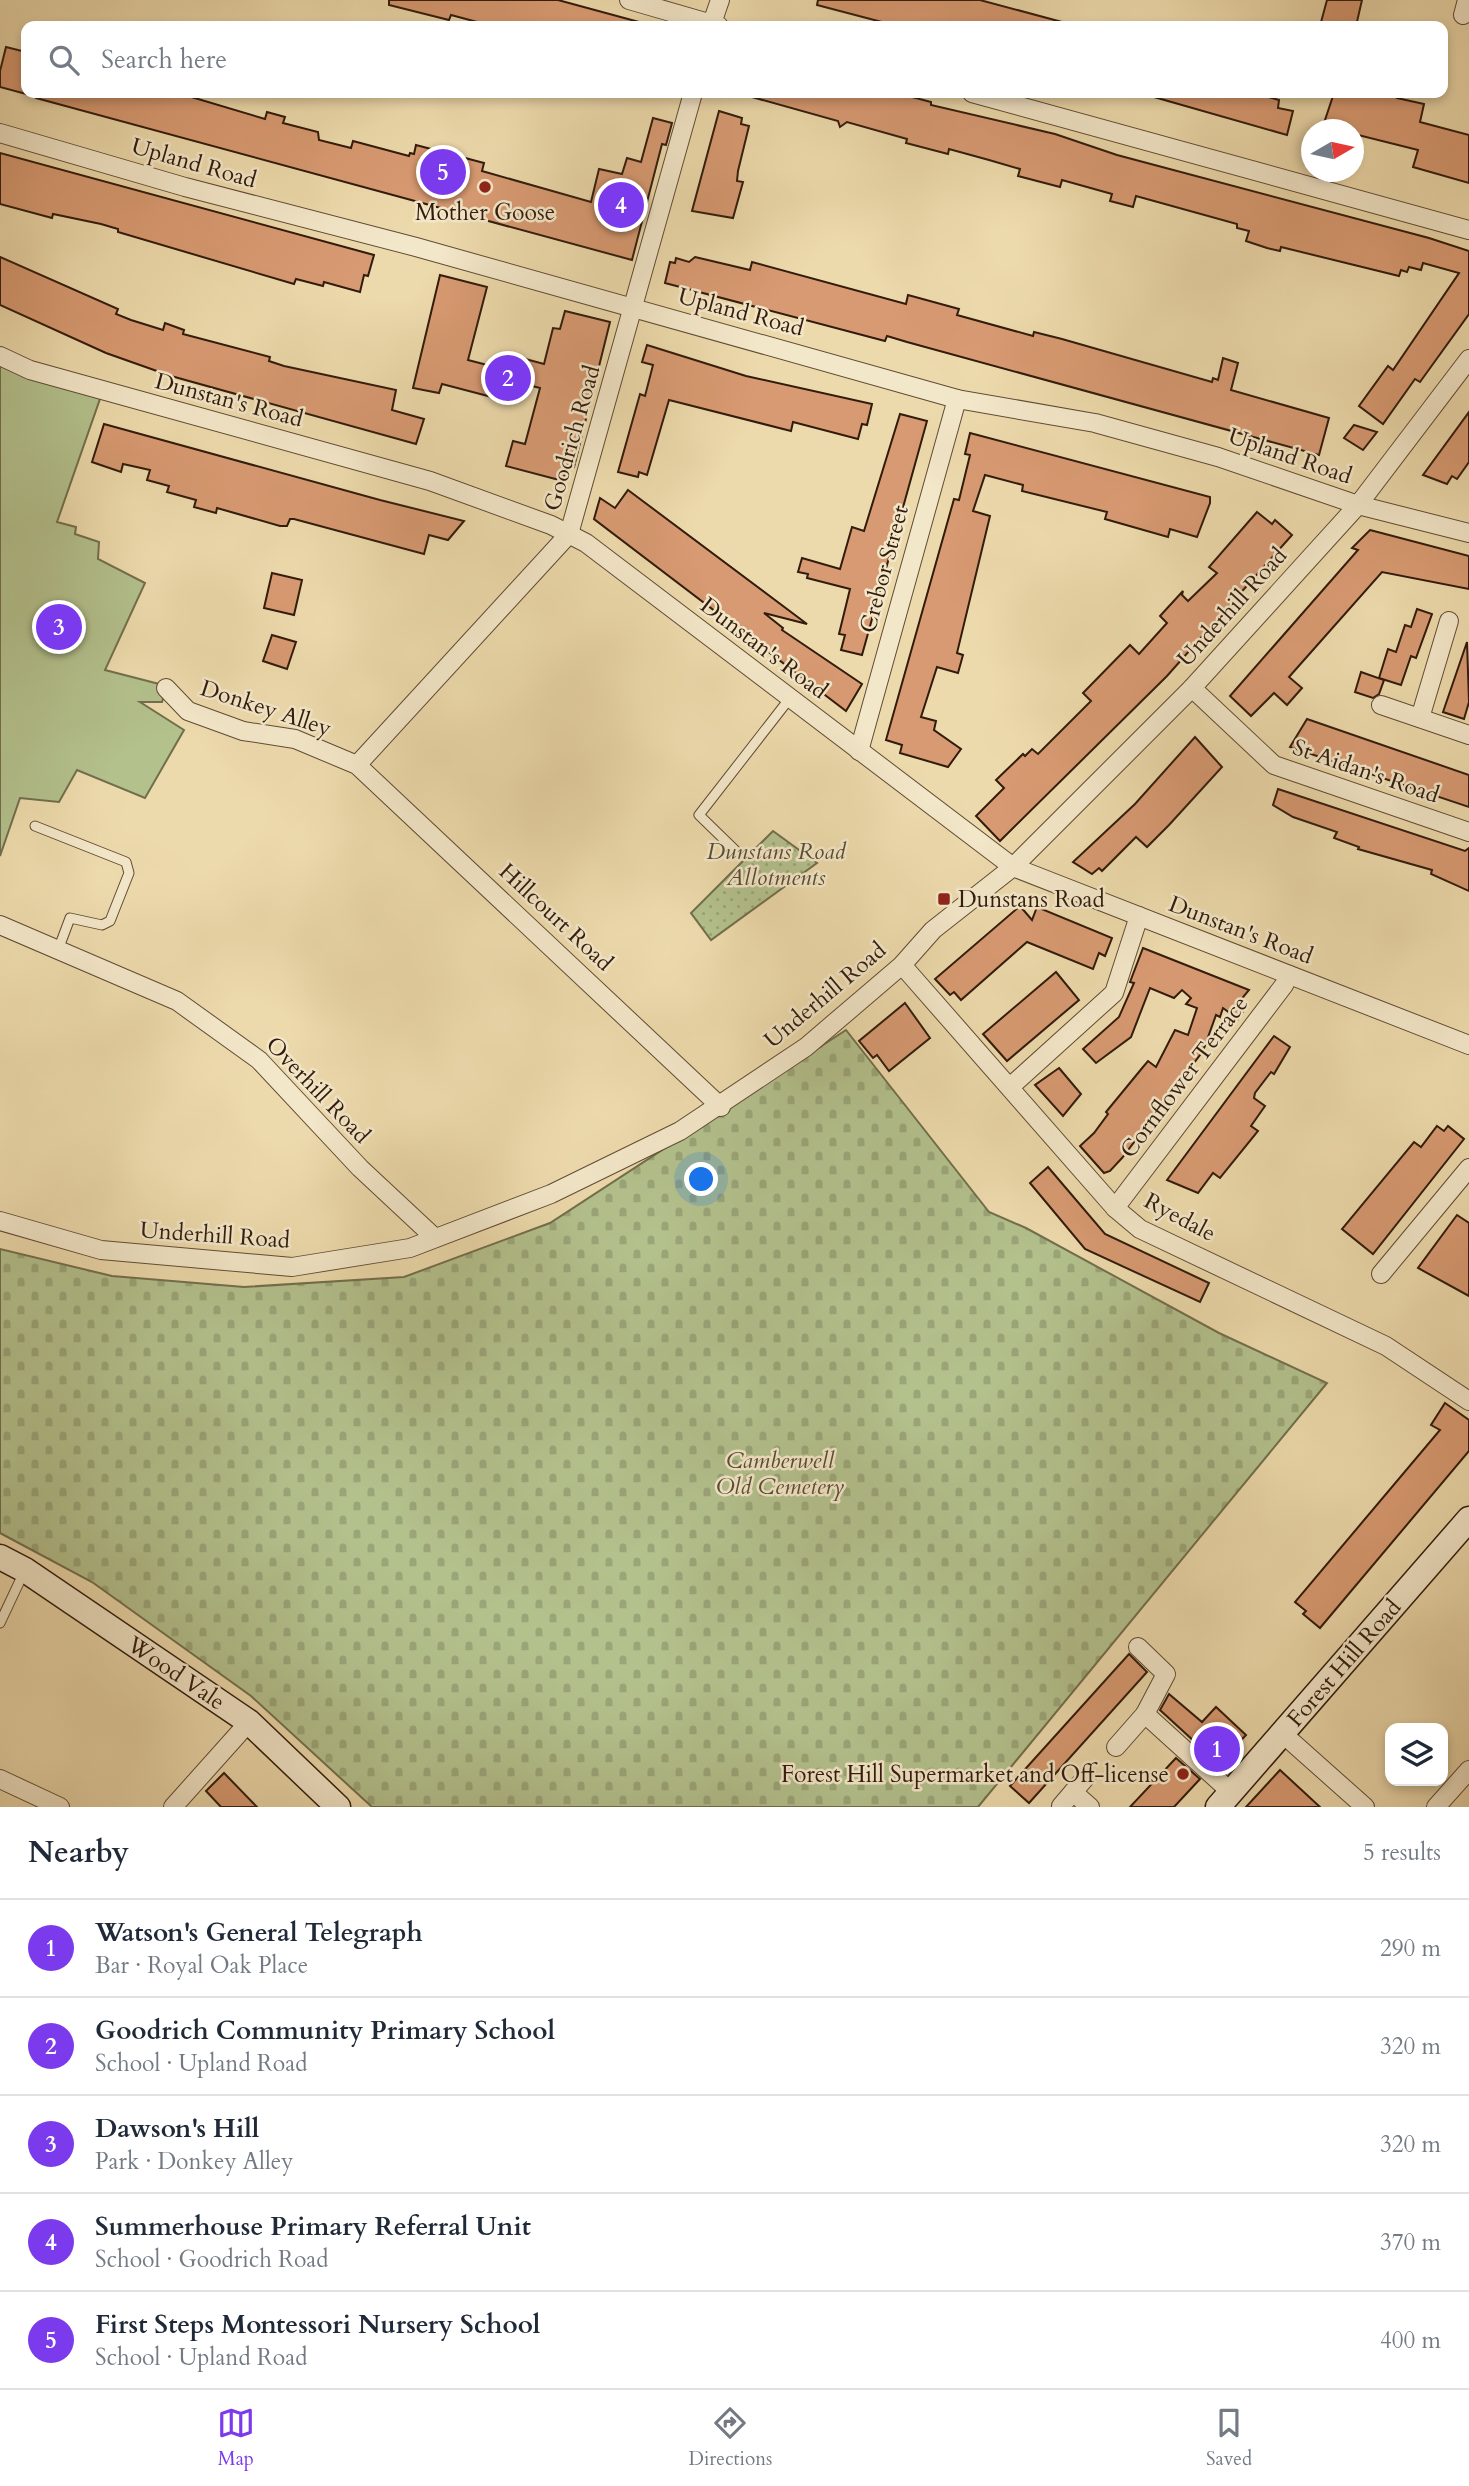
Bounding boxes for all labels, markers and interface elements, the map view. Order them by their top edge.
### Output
search box [21,21,1448,98]
icon: search [45,41,83,79]
text: Search here [101,42,227,77]
north arrow [1301,119,1364,182]
street label: Upland Road [128,130,261,196]
pin: 5 [420,146,466,198]
marker: Mother Goose [477,179,493,195]
pin: 4 [598,179,644,231]
place label: Mother Goose [415,197,555,228]
street label: Upland Road [675,280,808,344]
pin: 2 [485,352,531,404]
street label: Goodrich Road [536,361,608,514]
street label: Dunstan's Road [152,365,307,435]
street label: Upland Road [1224,420,1357,492]
street label: Crebor Street [852,502,916,636]
street label: Underhill Road [1170,540,1294,673]
street label: Dunstan's Road [694,590,835,707]
pin: 3 [36,601,82,653]
street label: Donkey Alley [197,672,335,744]
street label: St Aidan's Road [1289,731,1444,811]
park label: Dunstans Road Allotments [706,836,847,893]
street label: Hillcourt Road [492,856,620,978]
place label: Dunstans Road [958,884,1106,915]
street label: Dunstan's Road [1164,888,1318,972]
marker: Dunstans Road [936,891,952,907]
street label: Underhill Road [757,934,893,1055]
street label: Cornflower Terrace [1113,990,1255,1164]
street label: Overhill Road [259,1030,378,1151]
your location [684,1162,718,1196]
street label: Ryedale [1139,1185,1221,1249]
street label: Underhill Road [139,1214,292,1256]
park label: Camberwell Old Cemetery [716,1445,844,1502]
street label: Forest Hill Road [1280,1592,1409,1733]
street label: Wood Vale [120,1628,231,1717]
pin: 1 [1194,1723,1240,1775]
map controls [1385,1723,1448,1786]
button: layers [1385,1723,1448,1786]
place label: Forest Hill Supermarket and Off-license [781,1759,1169,1790]
marker: Forest Hill Supermarket and Off-license [1175,1766,1191,1782]
text: Nearby [28,1832,129,1873]
text: 5 results [1363,1837,1441,1868]
text: Watson's General Telegraph [95,1915,423,1950]
text: 1 [45,1933,57,1964]
text: 290 m [1380,1933,1441,1964]
text: Bar · Royal Oak Place [95,1950,308,1981]
text: Goodrich Community Primary School [95,2013,555,2048]
text: 2 [45,2031,57,2062]
text: 320 m [1380,2031,1441,2062]
text: School · Upland Road [95,2048,307,2079]
text: Dawson's Hill [95,2111,259,2146]
text: 3 [45,2129,57,2160]
text: 320 m [1380,2129,1441,2160]
text: Park · Donkey Alley [95,2146,293,2177]
text: Summerhouse Primary Referral Unit [95,2209,531,2244]
text: 4 [45,2227,57,2258]
text: 370 m [1380,2227,1441,2258]
text: School · Goodrich Road [95,2244,329,2275]
text: First Steps Montessori Nursery School [95,2307,540,2342]
text: 5 [45,2325,57,2356]
text: 400 m [1380,2325,1441,2356]
text: School · Upland Road [95,2342,307,2373]
tab: Map [217,2404,255,2472]
tab: Directions [689,2404,772,2472]
tab: Saved [1206,2404,1252,2472]

